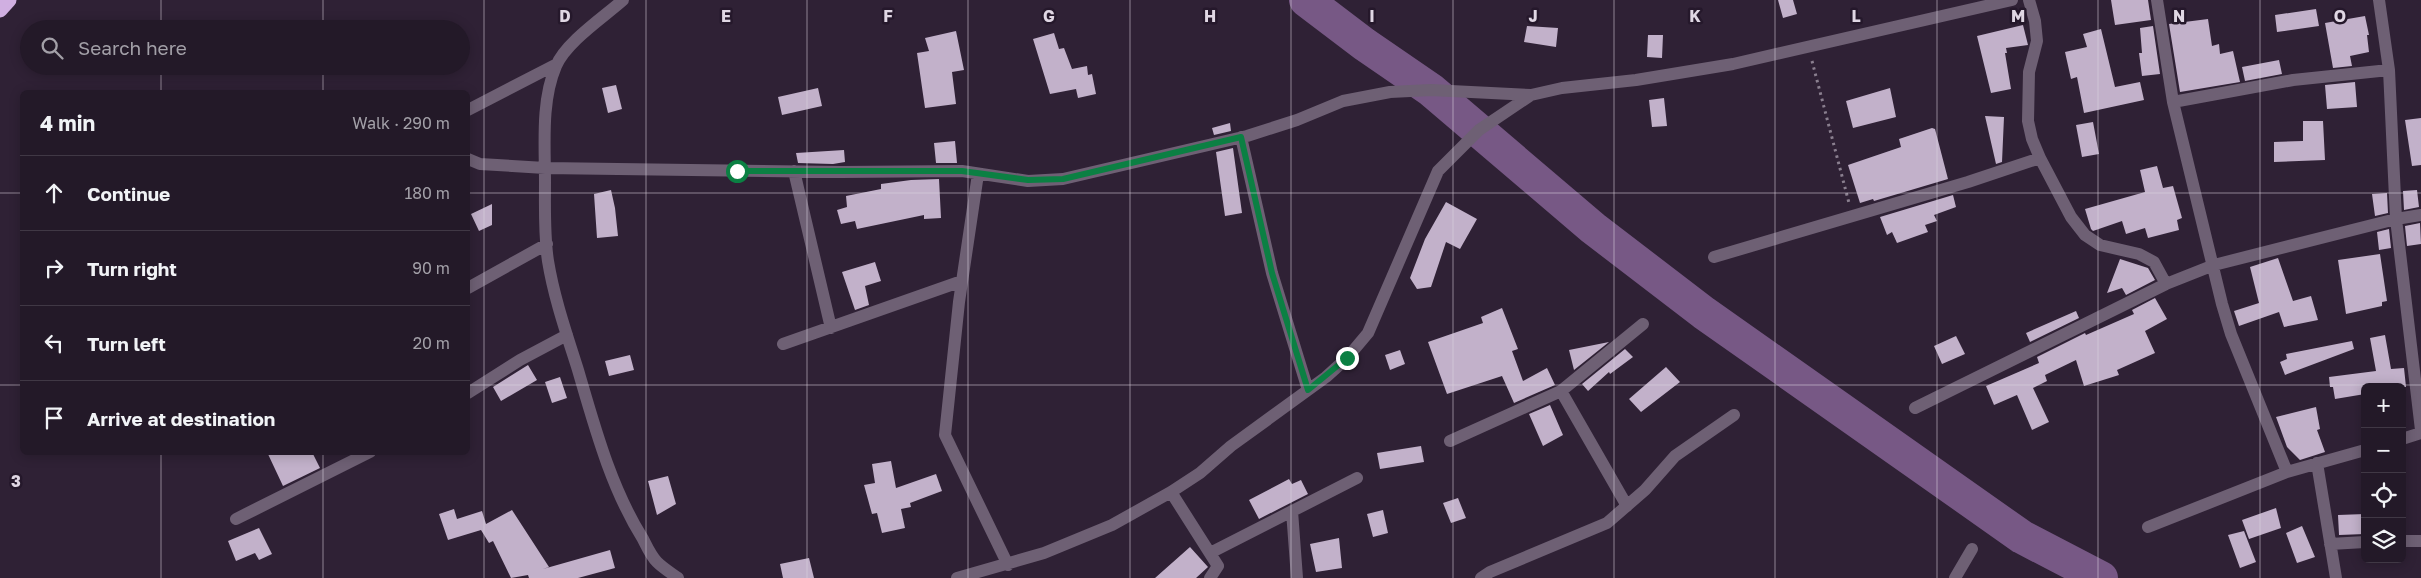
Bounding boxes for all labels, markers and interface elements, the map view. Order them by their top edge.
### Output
text: D [559,6,571,26]
text: E [721,6,731,26]
text: F [883,6,893,26]
text: G [1043,6,1055,26]
text: H [1204,6,1216,26]
text: I [1369,6,1375,26]
text: J [1528,6,1538,26]
text: K [1689,6,1701,26]
text: L [1851,6,1861,26]
text: M [2011,6,2025,26]
text: N [2173,6,2185,26]
text: O [2334,6,2346,26]
search box [20,20,470,75]
icon: search [38,34,66,62]
text: Search here [78,36,187,59]
text: 4 min [40,110,95,136]
text: Walk · 290 m [352,113,450,133]
route start [726,160,749,183]
icon: ahead [40,179,68,207]
text: Continue [87,182,170,205]
text: 180 m [404,183,450,203]
icon: right [40,254,68,282]
text: Turn right [87,257,177,280]
text: 90 m [412,258,450,278]
icon: left [40,329,68,357]
text: Turn left [87,332,166,355]
text: 20 m [413,333,450,353]
route end [1336,347,1359,370]
map controls [2361,383,2406,563]
button: + [2361,383,2406,428]
icon: arrive [40,404,68,432]
text: Arrive at destination [87,407,275,430]
button: − [2361,428,2406,473]
text: 3 [11,471,21,491]
button: locate [2361,473,2406,518]
button: layers [2361,518,2406,563]

